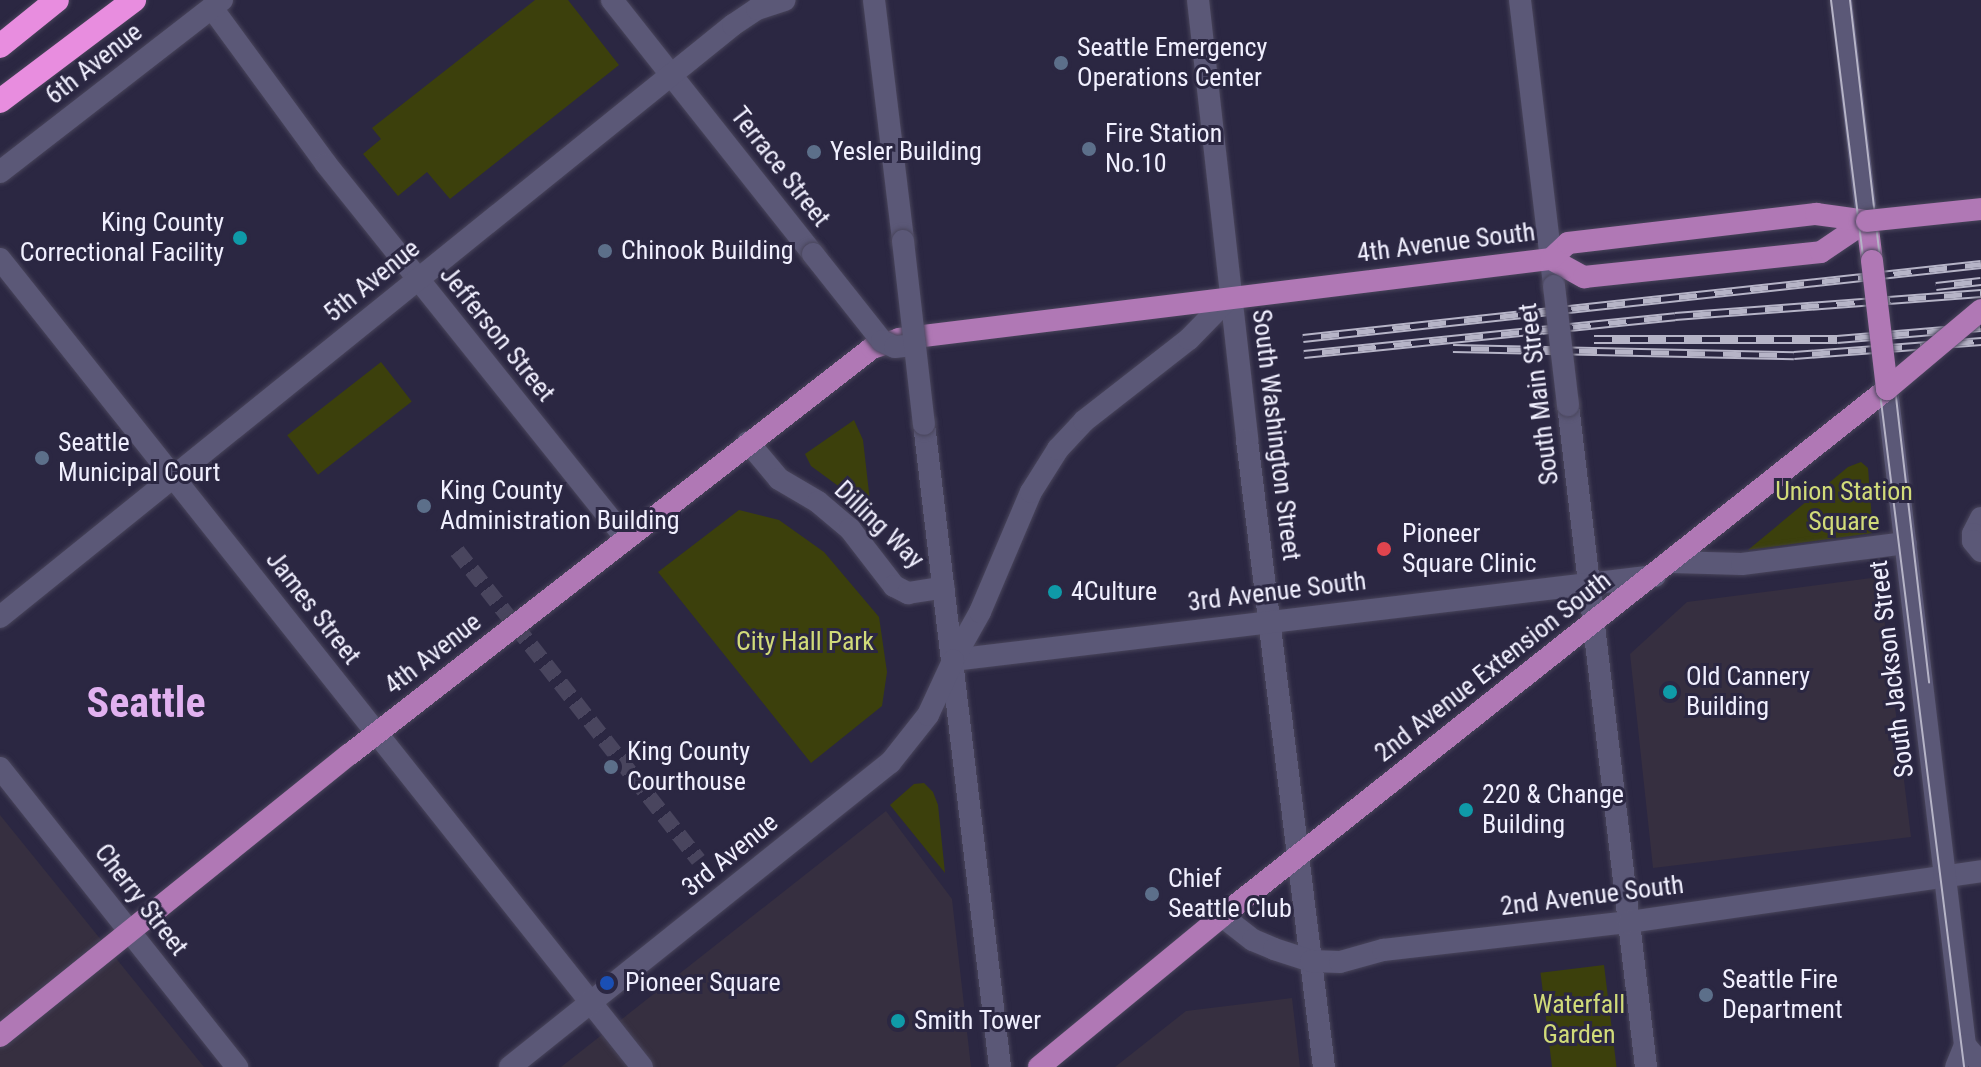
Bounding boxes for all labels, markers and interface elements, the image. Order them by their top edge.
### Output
street label: 6th Avenue [40,17,148,111]
place label: Seattle Emergency Operations Center [1077,32,1267,94]
marker: Seattle Emergency Operations Center [1052,54,1070,72]
street label: Terrace Street [724,101,836,233]
place label: Fire Station No.10 [1105,118,1222,180]
place label: Yesler Building [830,136,982,168]
marker: Fire Station No.10 [1080,140,1098,158]
marker: Yesler Building [805,143,823,161]
place label: King County Correctional Facility [20,207,224,268]
street label: 4th Avenue South [1355,217,1537,269]
marker: King County Correctional Facility [231,229,249,247]
street label: 5th Avenue [318,233,426,329]
place label: Chinook Building [621,235,794,267]
marker: Chinook Building [596,242,614,260]
street label: Jefferson Street [433,260,561,408]
street label: South Main Street [1512,301,1566,487]
street label: South Washington Street [1245,308,1307,562]
place label: Seattle Municipal Court [58,427,221,488]
marker: Seattle Municipal Court [33,449,51,467]
place label: King County Administration Building [440,475,680,536]
street label: Dilling Way [828,475,930,575]
park label: Union Station Square [1775,476,1913,538]
marker: King County Administration Building [415,497,433,515]
place label: Pioneer Square Clinic [1402,518,1537,580]
marker: Pioneer Square Clinic [1373,538,1395,560]
street label: James Street [259,545,367,671]
street label: South Jackson Street [1863,559,1921,779]
street label: 2nd Avenue Extension South [1369,565,1617,769]
street label: 3rd Avenue South [1186,566,1368,618]
place label: 4Culture [1071,576,1157,608]
marker: 4Culture [1046,583,1064,601]
street label: 4th Avenue [379,607,487,701]
park label: City Hall Park [736,626,874,658]
place label: Old Cannery Building [1686,661,1810,722]
district label: Seattle [87,678,205,728]
marker: Old Cannery Building [1661,683,1679,701]
place label: King County Courthouse [627,736,750,798]
marker: King County Courthouse [602,758,620,776]
place label: 220 & Change Building [1482,779,1624,840]
marker: 220 & Change Building [1457,801,1475,819]
street label: 3rd Avenue [676,807,784,903]
street label: Cherry Street [88,838,194,962]
place label: Chief Seattle Club [1168,863,1292,924]
street label: 2nd Avenue South [1499,869,1685,923]
marker: Chief Seattle Club [1143,885,1161,903]
place label: Seattle Fire Department [1722,964,1843,1026]
place label: Pioneer Square [625,967,781,999]
marker: Pioneer Square [596,972,618,994]
marker: Seattle Fire Department [1697,986,1715,1004]
park label: Waterfall Garden [1533,989,1625,1050]
place label: Smith Tower [914,1005,1042,1037]
marker: Smith Tower [889,1012,907,1030]

